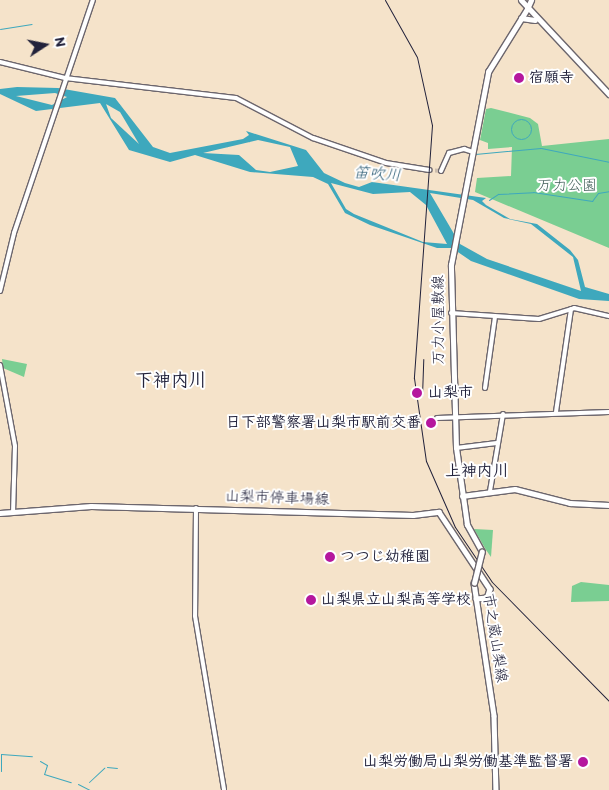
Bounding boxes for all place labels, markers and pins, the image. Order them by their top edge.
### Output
place label: 宿願寺 [529,69,574,87]
marker: 宿願寺 [513,72,525,84]
place label: 山梨市 [428,384,473,402]
marker: 山梨市 [410,386,424,400]
place label: 日下部警察署山梨市駅前交番 [226,414,421,432]
marker: 日下部警察署山梨市駅前交番 [425,417,437,429]
place label: つつじ幼稚園 [340,548,430,566]
marker: つつじ幼稚園 [324,551,336,563]
place label: 山梨県立山梨高等学校 [321,591,471,609]
marker: 山梨県立山梨高等学校 [305,594,317,606]
place label: 山梨労働局山梨労働基準監督署 [363,753,573,771]
marker: 山梨労働局山梨労働基準監督署 [577,756,589,768]

